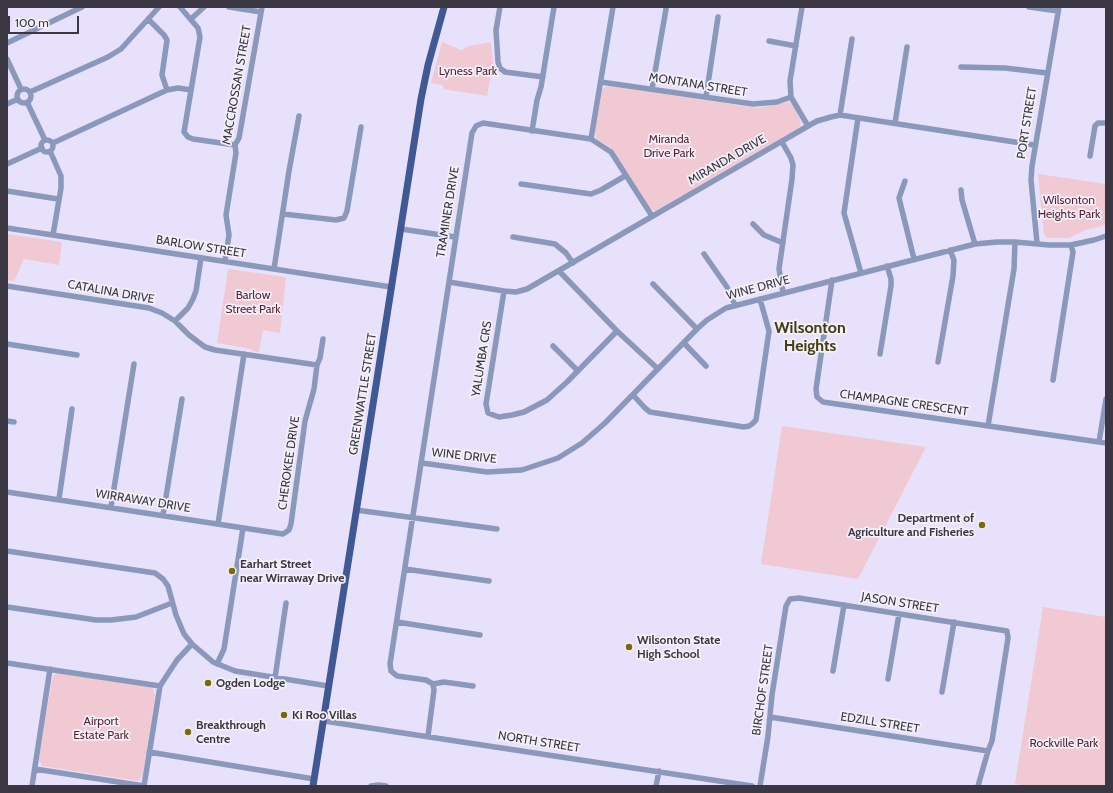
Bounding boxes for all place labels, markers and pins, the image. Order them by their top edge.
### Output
place label: Department of Agriculture and Fisheries [848,511,974,539]
marker: Department of Agriculture and Fisheries [977,520,987,530]
place label: Earhart Street near Wirraway Drive [240,557,344,585]
marker: Earhart Street near Wirraway Drive [227,566,237,576]
place label: Wilsonton State High School [637,633,720,661]
marker: Wilsonton State High School [624,642,634,652]
place label: Ogden Lodge [216,676,285,690]
marker: Ogden Lodge [203,678,213,688]
place label: Ki Roo Villas [292,708,357,722]
marker: Ki Roo Villas [279,710,289,720]
place label: Breakthrough Centre [196,718,266,746]
marker: Breakthrough Centre [183,727,193,737]

